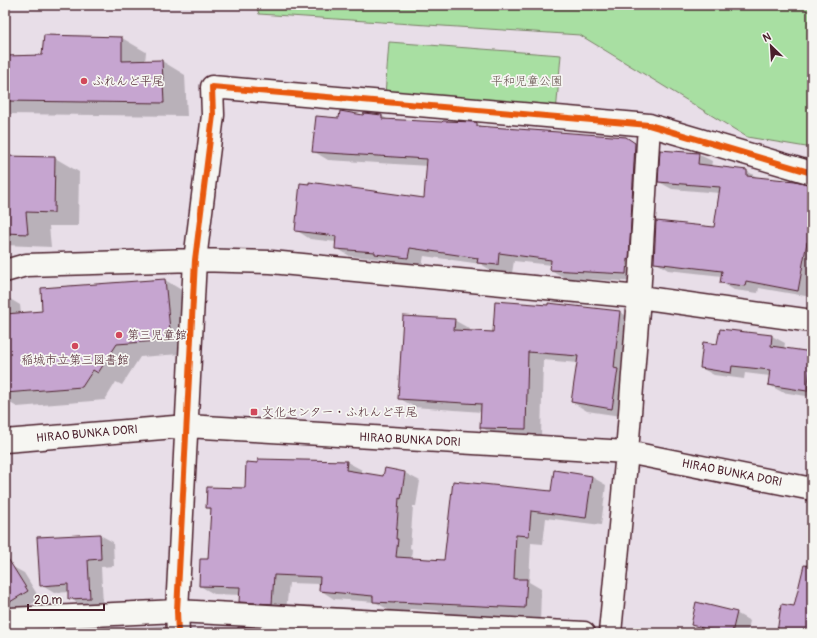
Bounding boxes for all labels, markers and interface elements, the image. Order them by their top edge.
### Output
north arrow [751,26,791,66]
text: N [761,30,774,45]
place label: ふれんど平尾 [92,74,164,89]
park label: 平和児童公園 [491,74,563,89]
marker: ふれんど平尾 [79,76,89,86]
place label: 第三児童館 [127,328,187,343]
marker: 第三児童館 [114,330,124,340]
marker: 稲城市立第三図書館 [70,341,80,351]
place label: 稲城市立第三図書館 [21,353,129,368]
place label: 文化センター・ふれんど平尾 [262,405,418,420]
marker: 文化センター・ふれんど平尾 [249,407,259,417]
street label: HIRAO BUNKA DORI [36,422,138,446]
street label: HIRAO BUNKA DORI [359,430,461,450]
street label: HIRAO BUNKA DORI [681,456,783,490]
scale bar [28,586,104,612]
text: 20 m [34,593,63,608]

